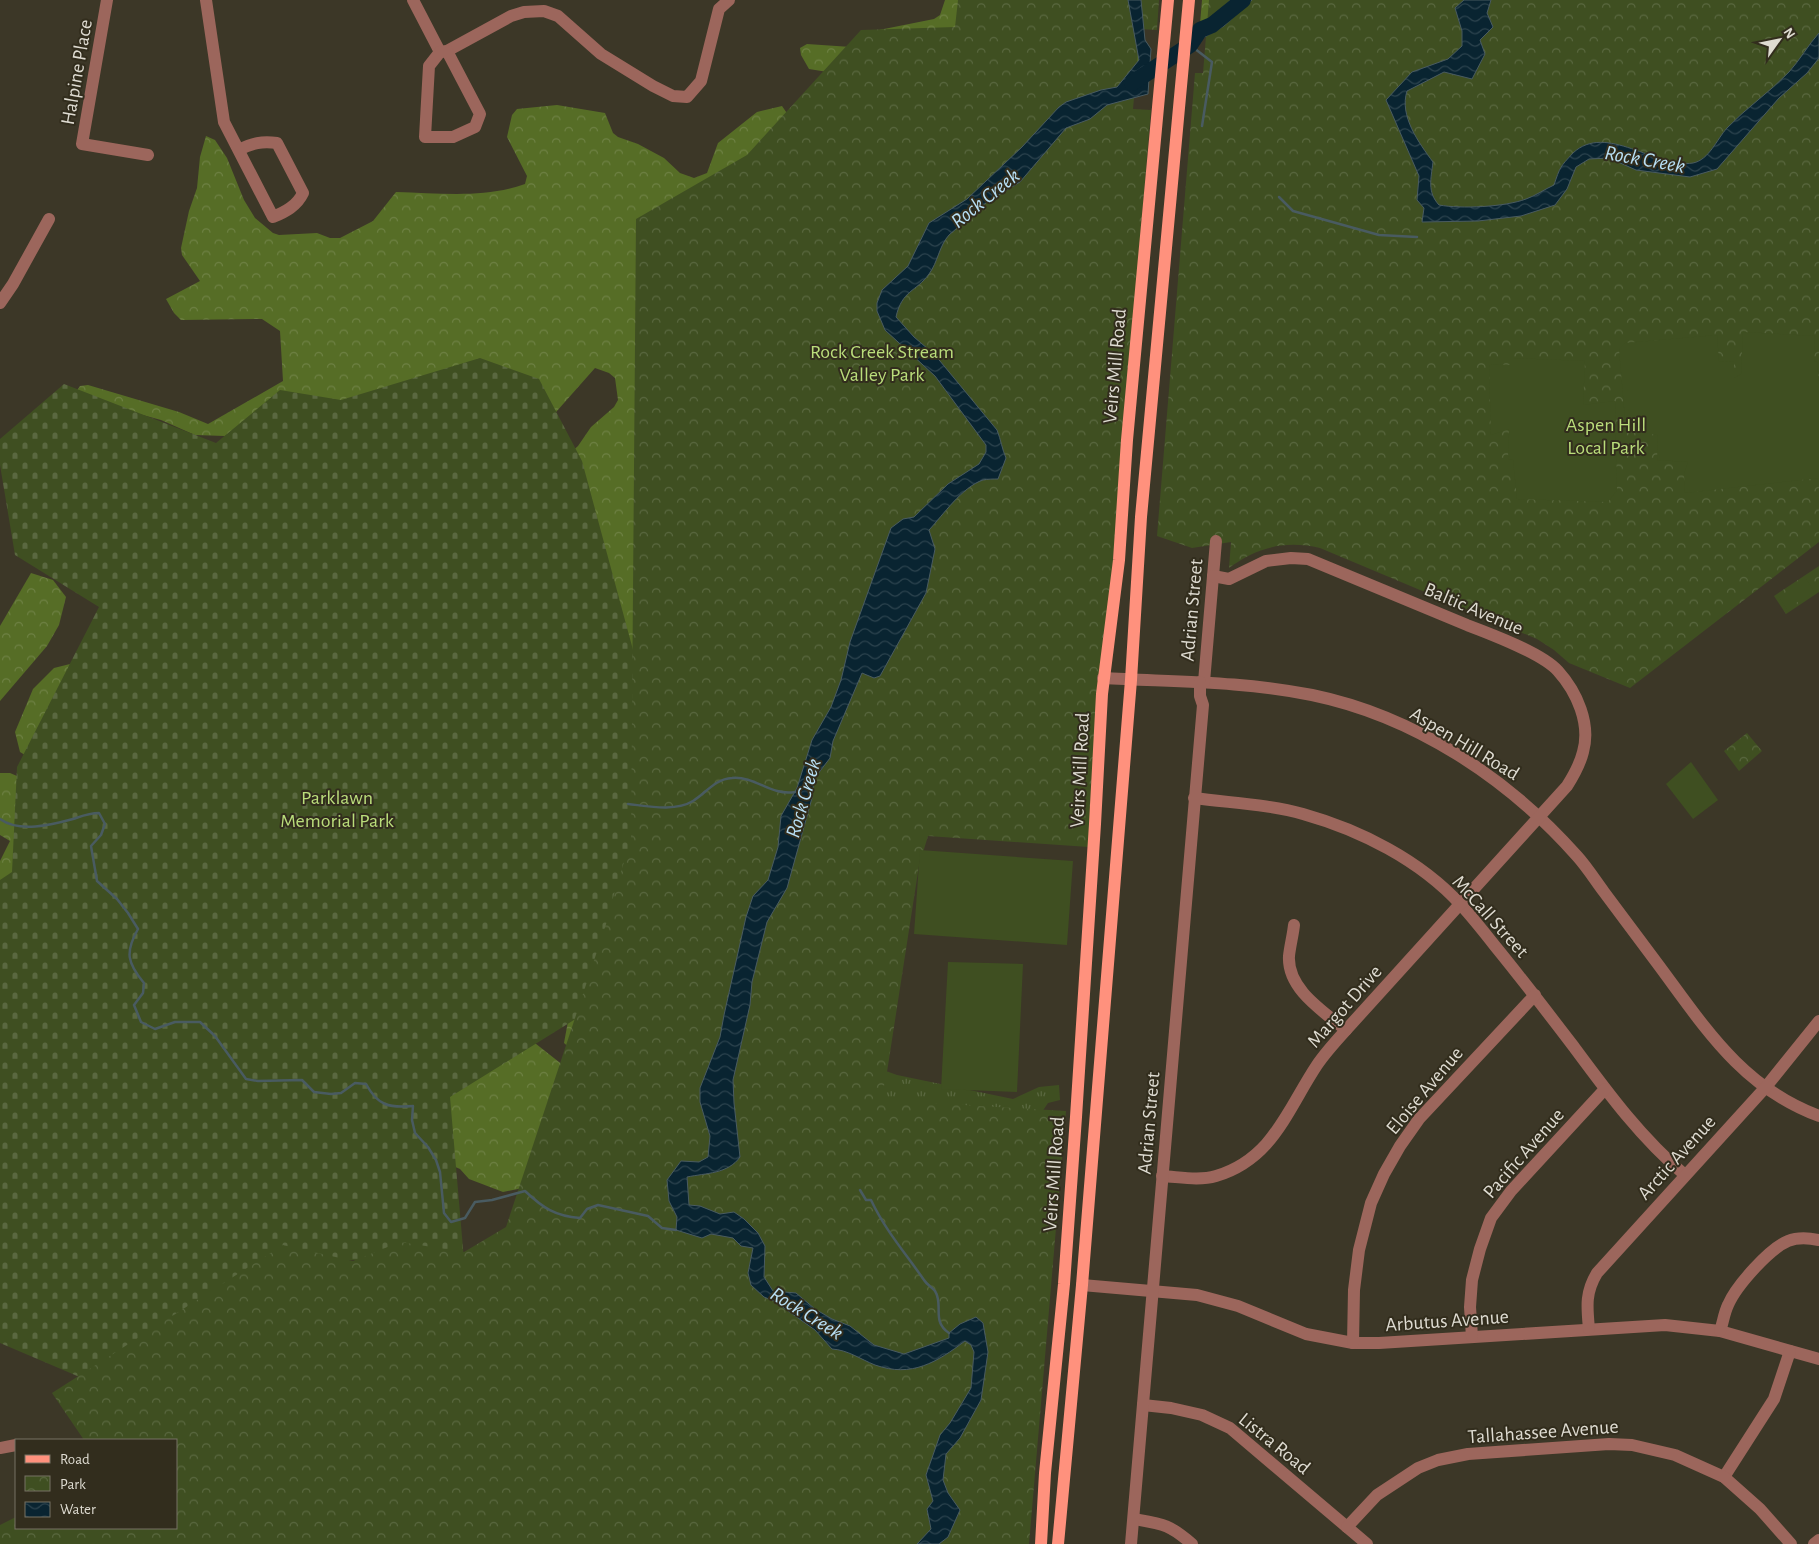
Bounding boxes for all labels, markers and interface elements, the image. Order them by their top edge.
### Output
north arrow [1754,15,1804,65]
street label: Halpine Place [58,18,96,127]
text: N [1781,26,1798,41]
water label: Rock Creek [1603,142,1687,177]
water label: Rock Creek [947,164,1024,232]
street label: Veirs Mill Road [1100,308,1130,424]
park label: Rock Creek Stream Valley Park [810,342,954,385]
park label: Aspen Hill Local Park [1566,415,1646,458]
street label: Adrian Street [1178,557,1206,662]
street label: Baltic Avenue [1421,579,1526,639]
street label: Aspen Hill Road [1406,703,1523,784]
street label: Veirs Mill Road [1067,712,1093,828]
water label: Rock Creek [782,756,825,840]
park label: Parklawn Memorial Park [280,788,394,831]
street label: McCall Street [1448,872,1533,962]
street label: Margot Drive [1304,962,1386,1052]
street label: Eloise Avenue [1383,1043,1467,1138]
street label: Adrian Street [1135,1070,1163,1175]
street label: Pacific Avenue [1479,1105,1568,1202]
street label: Arctic Avenue [1634,1112,1720,1204]
street label: Veirs Mill Road [1040,1116,1068,1232]
water label: Rock Creek [767,1283,847,1344]
street label: Arbutus Avenue [1385,1307,1510,1335]
street label: Listra Road [1235,1409,1314,1478]
street label: Tallahassee Avenue [1467,1417,1619,1447]
legend [15,1439,178,1529]
text: Road [60,1452,90,1467]
text: Park [60,1477,86,1492]
text: Water [60,1502,96,1517]

